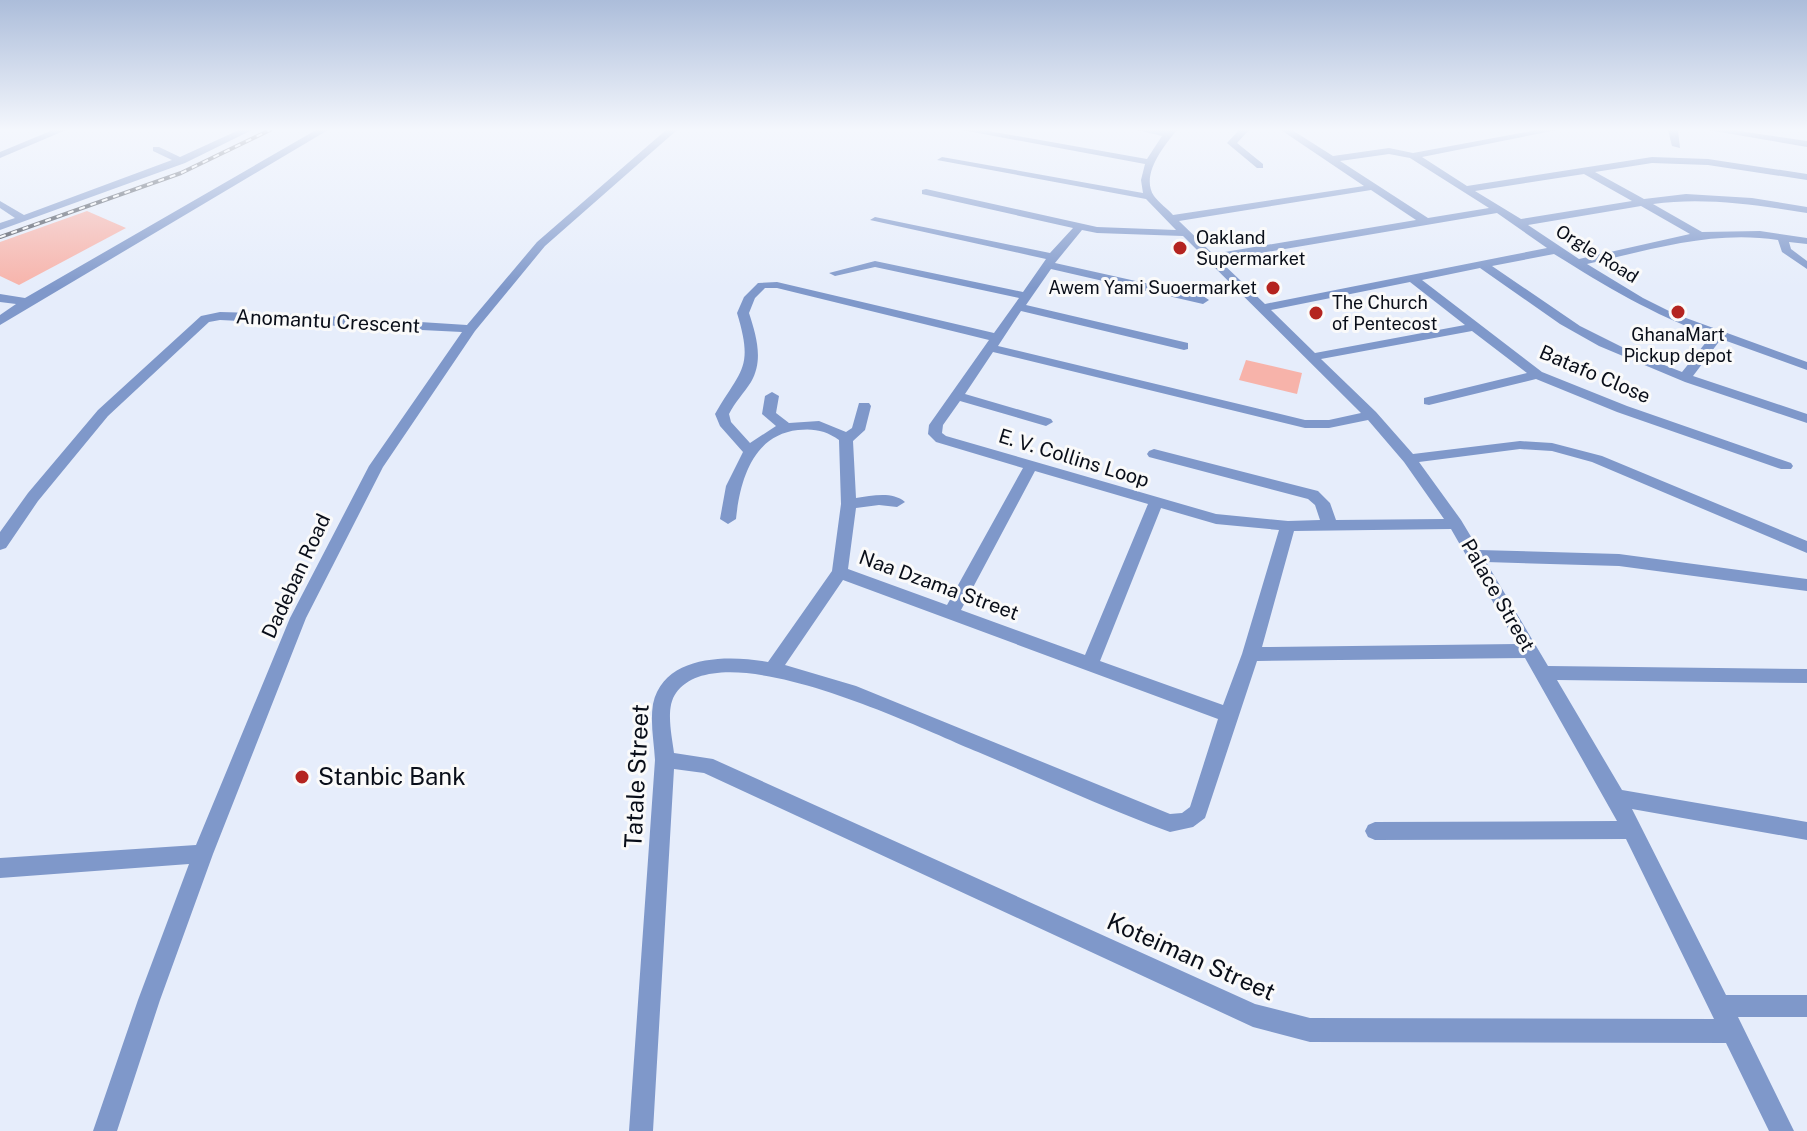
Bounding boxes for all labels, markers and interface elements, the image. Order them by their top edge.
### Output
street label: Orgle Road [1552,220,1642,287]
place label: Oakland Supermarket [1196,227,1306,269]
marker: Oakland Supermarket [1171,239,1189,257]
place label: Awem Yami Suoermarket [1048,277,1257,298]
marker: Awem Yami Suoermarket [1264,279,1282,297]
place label: The Church of Pentecost [1332,292,1438,334]
marker: GhanaMart Pickup depot [1669,303,1687,321]
street label: Anomantu Crescent [235,304,421,338]
marker: The Church of Pentecost [1307,304,1325,322]
place label: GhanaMart Pickup depot [1623,324,1733,366]
street label: Batafo Close [1536,340,1654,408]
street label: E. V. Collins Loop [996,424,1152,492]
street label: Dadeban Road [257,510,335,642]
street label: Palace Street [1456,534,1540,656]
street label: Naa Dzama Street [856,545,1022,625]
street label: Tatale Street [618,703,654,849]
place label: Stanbic Bank [318,762,466,790]
marker: Stanbic Bank [293,768,311,786]
street label: Koteiman Street [1103,906,1280,1006]

